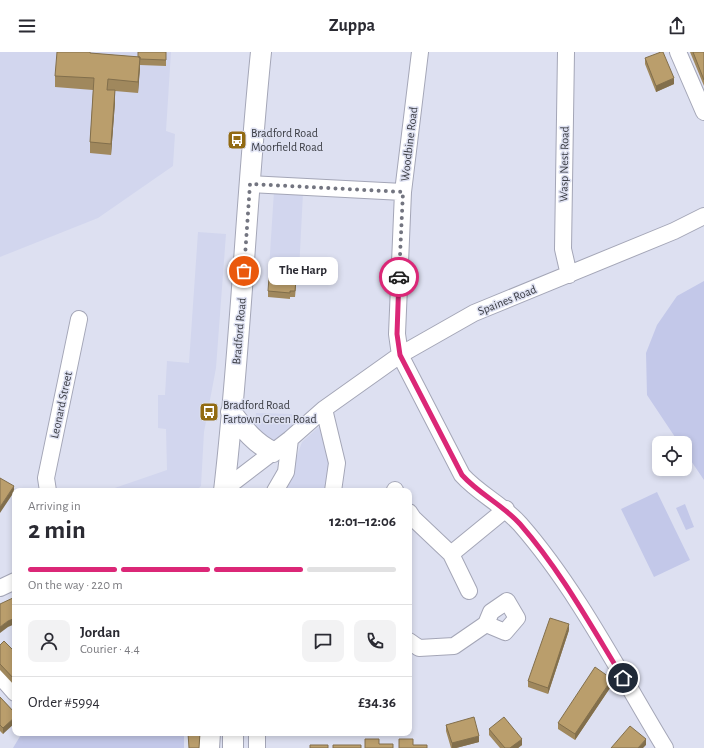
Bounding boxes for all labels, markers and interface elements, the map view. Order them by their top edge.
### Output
icon: menu [16,15,38,37]
icon: share [666,15,688,37]
text: Zuppa [329,17,375,35]
street label: Woodbine Road [398,106,420,182]
street label: Wasp Nest Road [557,126,571,202]
place label: Bradford Road Moorfield Road [251,127,323,153]
bus stop icon: Bradford Road Moorfield Road [226,129,248,151]
pin [227,254,261,288]
callout: The Harp [268,257,338,285]
courier [379,257,419,297]
icon: bag [233,260,255,282]
text: The Harp [279,264,327,277]
icon: car [388,266,410,288]
street label: Spaines Road [476,283,538,317]
street label: Bradford Road [230,297,248,365]
street label: Leonard Street [48,370,74,440]
place label: Bradford Road Fartown Green Road [223,399,317,425]
bus stop icon: Bradford Road Fartown Green Road [198,401,220,423]
map controls [652,436,692,476]
button: locate [652,436,692,476]
text: Arriving in [28,500,81,513]
text: 12:01–12:06 [329,514,396,529]
text: 2 min [28,517,86,543]
text: On the way · 220 m [28,579,123,592]
button: person [28,620,70,662]
button: chat [302,620,344,662]
button: phone [354,620,396,662]
text: Jordan [80,625,120,640]
text: Courier · 4.4 [80,643,140,656]
pin [606,661,640,695]
icon: home [612,667,634,689]
text: Order #5994 [28,695,100,710]
text: £34.36 [358,695,396,710]

